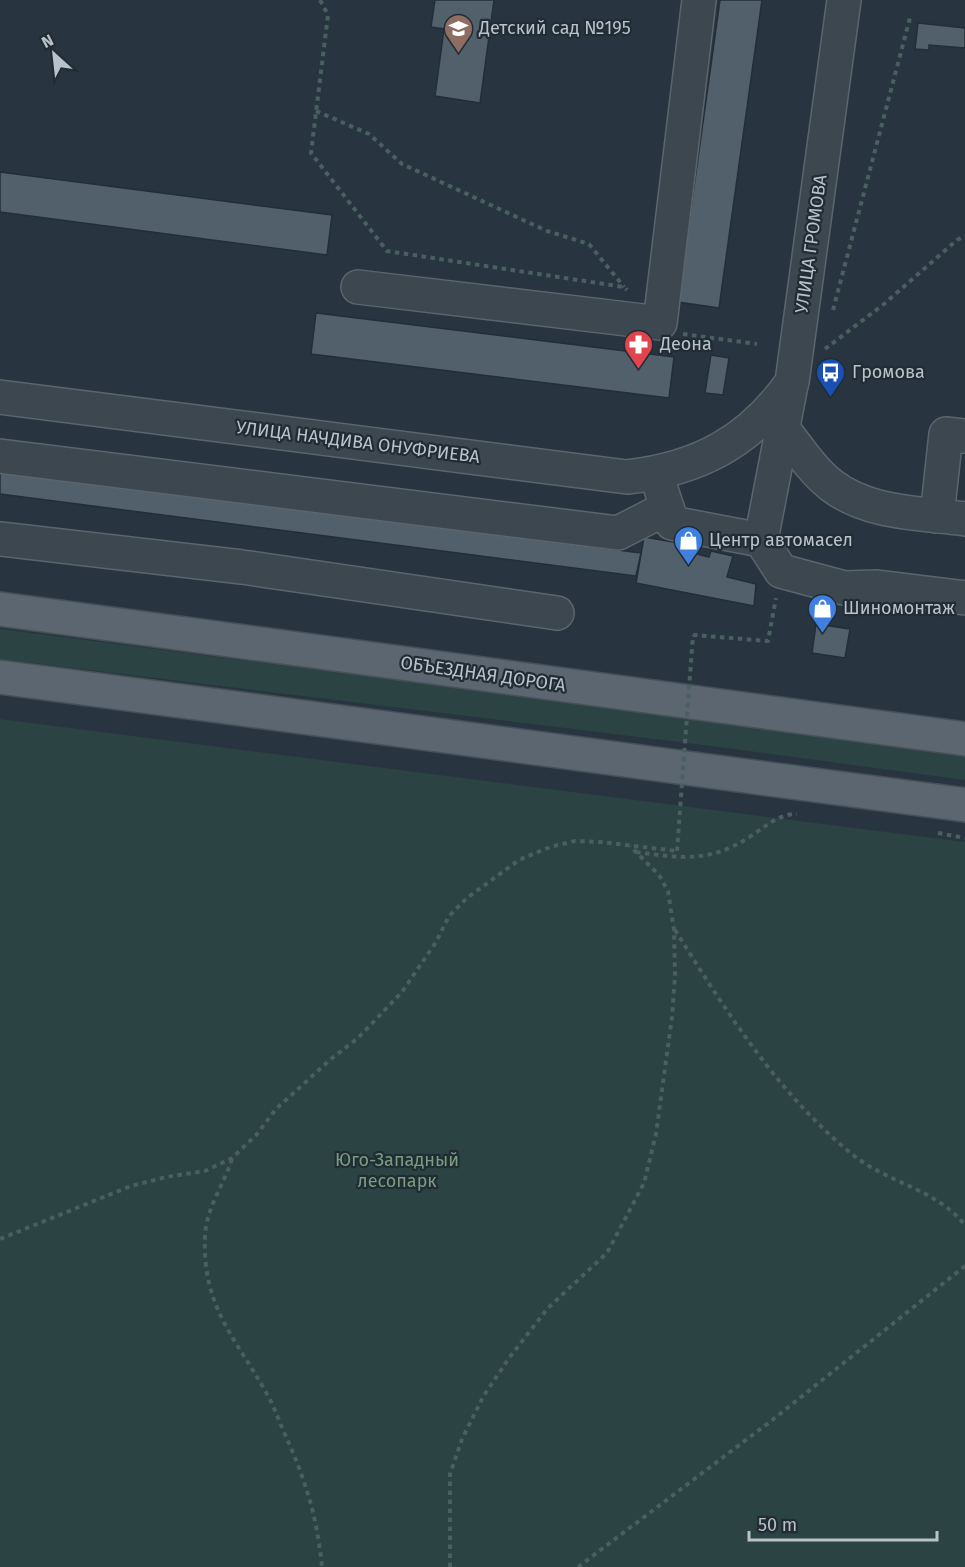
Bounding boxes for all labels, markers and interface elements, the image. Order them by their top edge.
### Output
school or university icon: Детский сад №195 [442,12,474,54]
place label: Детский сад №195 [478,17,631,39]
north arrow [24,24,84,84]
text: N [38,30,56,52]
street label: УЛИЦА ГРОМОВА [790,173,832,315]
pharmacy icon: Деона [623,328,655,370]
place label: Деона [659,333,712,355]
bus stop icon: Громова [815,356,847,398]
place label: Громова [852,361,925,383]
street label: УЛИЦА НАЧДИВА ОНУФРИЕВА [235,416,482,468]
shop icon: Центр автомасел [672,524,704,566]
place label: Центр автомасел [709,529,853,551]
shop icon: Шиномонтаж [806,592,838,634]
place label: Шиномонтаж [843,597,955,619]
street label: ОБЪЕЗДНАЯ ДОРОГА [399,652,568,697]
park label: Юго-Западный лесопарк [335,1149,459,1192]
scale bar [749,1504,936,1542]
text: 50 m [758,1514,797,1536]

